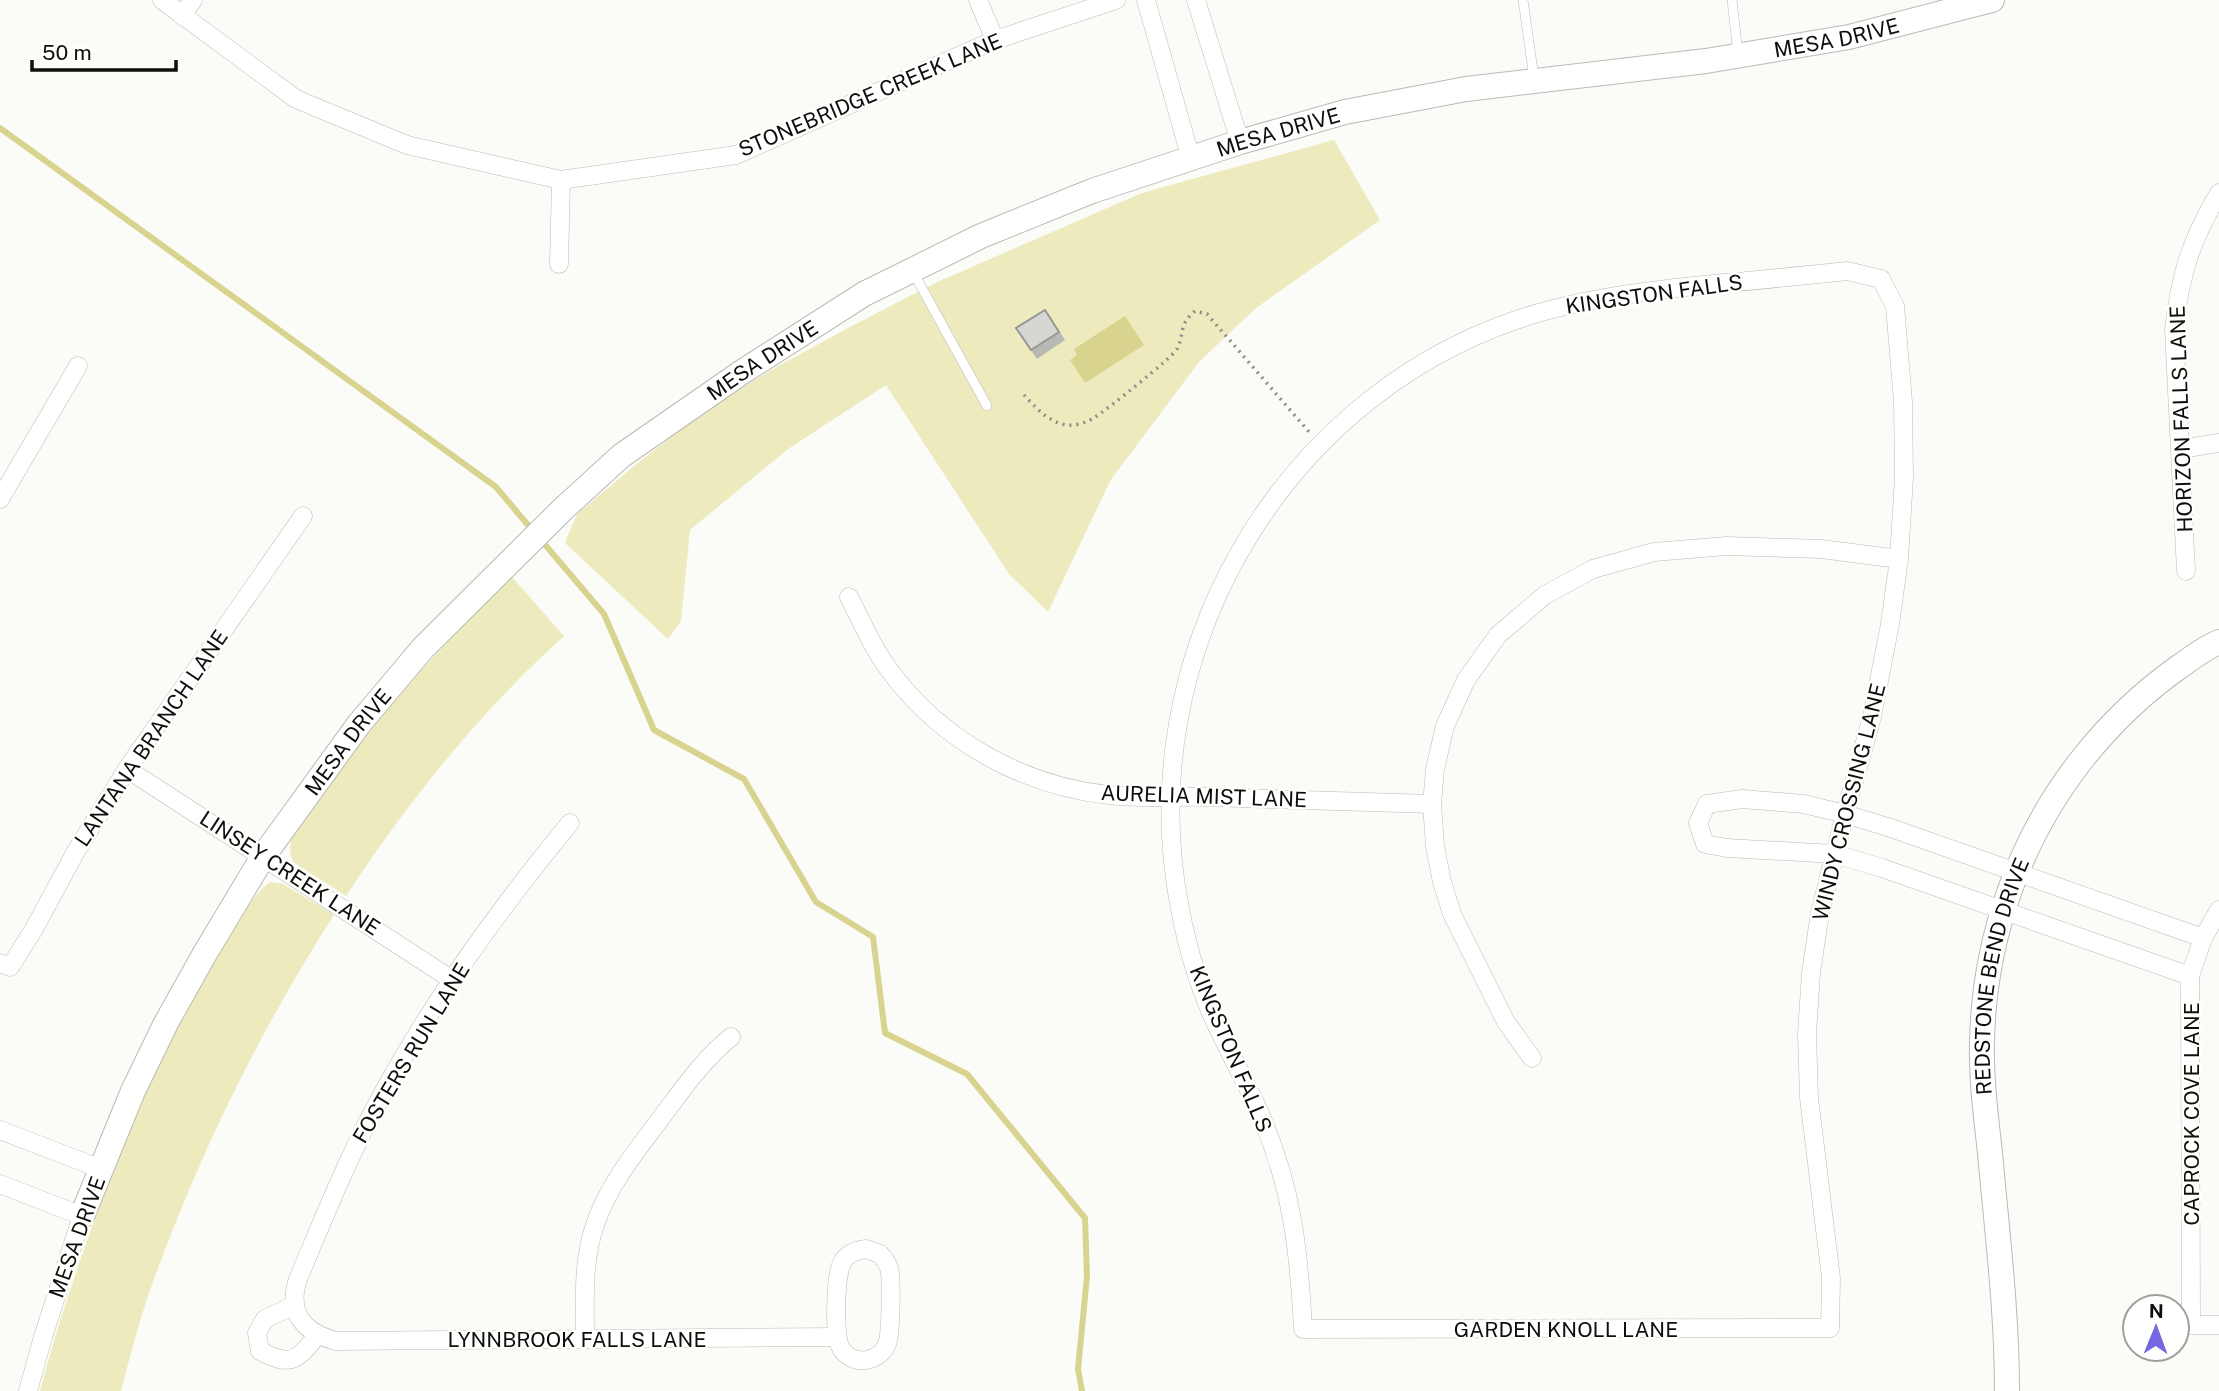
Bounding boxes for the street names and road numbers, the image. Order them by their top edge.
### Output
street label: MESA DRIVE [1772,12,1902,62]
street label: STONEBRIDGE CREEK LANE [735,28,1005,162]
street label: MESA DRIVE [1213,102,1343,161]
street label: KINGSTON FALLS [1564,269,1744,319]
street label: HORIZON FALLS LANE [2165,305,2197,533]
street label: MESA DRIVE [702,314,822,405]
street label: LANTANA BRANCH LANE [69,625,233,851]
street label: WINDY CROSSING LANE [1807,681,1891,923]
street label: MESA DRIVE [299,683,396,800]
street label: AURELIA MIST LANE [1100,780,1308,812]
street label: LINSEY CREEK LANE [195,805,385,941]
street label: REDSTONE BEND DRIVE [1969,854,2034,1096]
street label: FOSTERS RUN LANE [347,958,475,1148]
street label: KINGSTON FALLS [1185,962,1277,1136]
street label: CAPROCK COVE LANE [2179,1002,2204,1226]
street label: MESA DRIVE [43,1173,111,1301]
street label: GARDEN KNOLL LANE [1454,1317,1678,1342]
street label: LYNNBROOK FALLS LANE [448,1327,706,1352]

